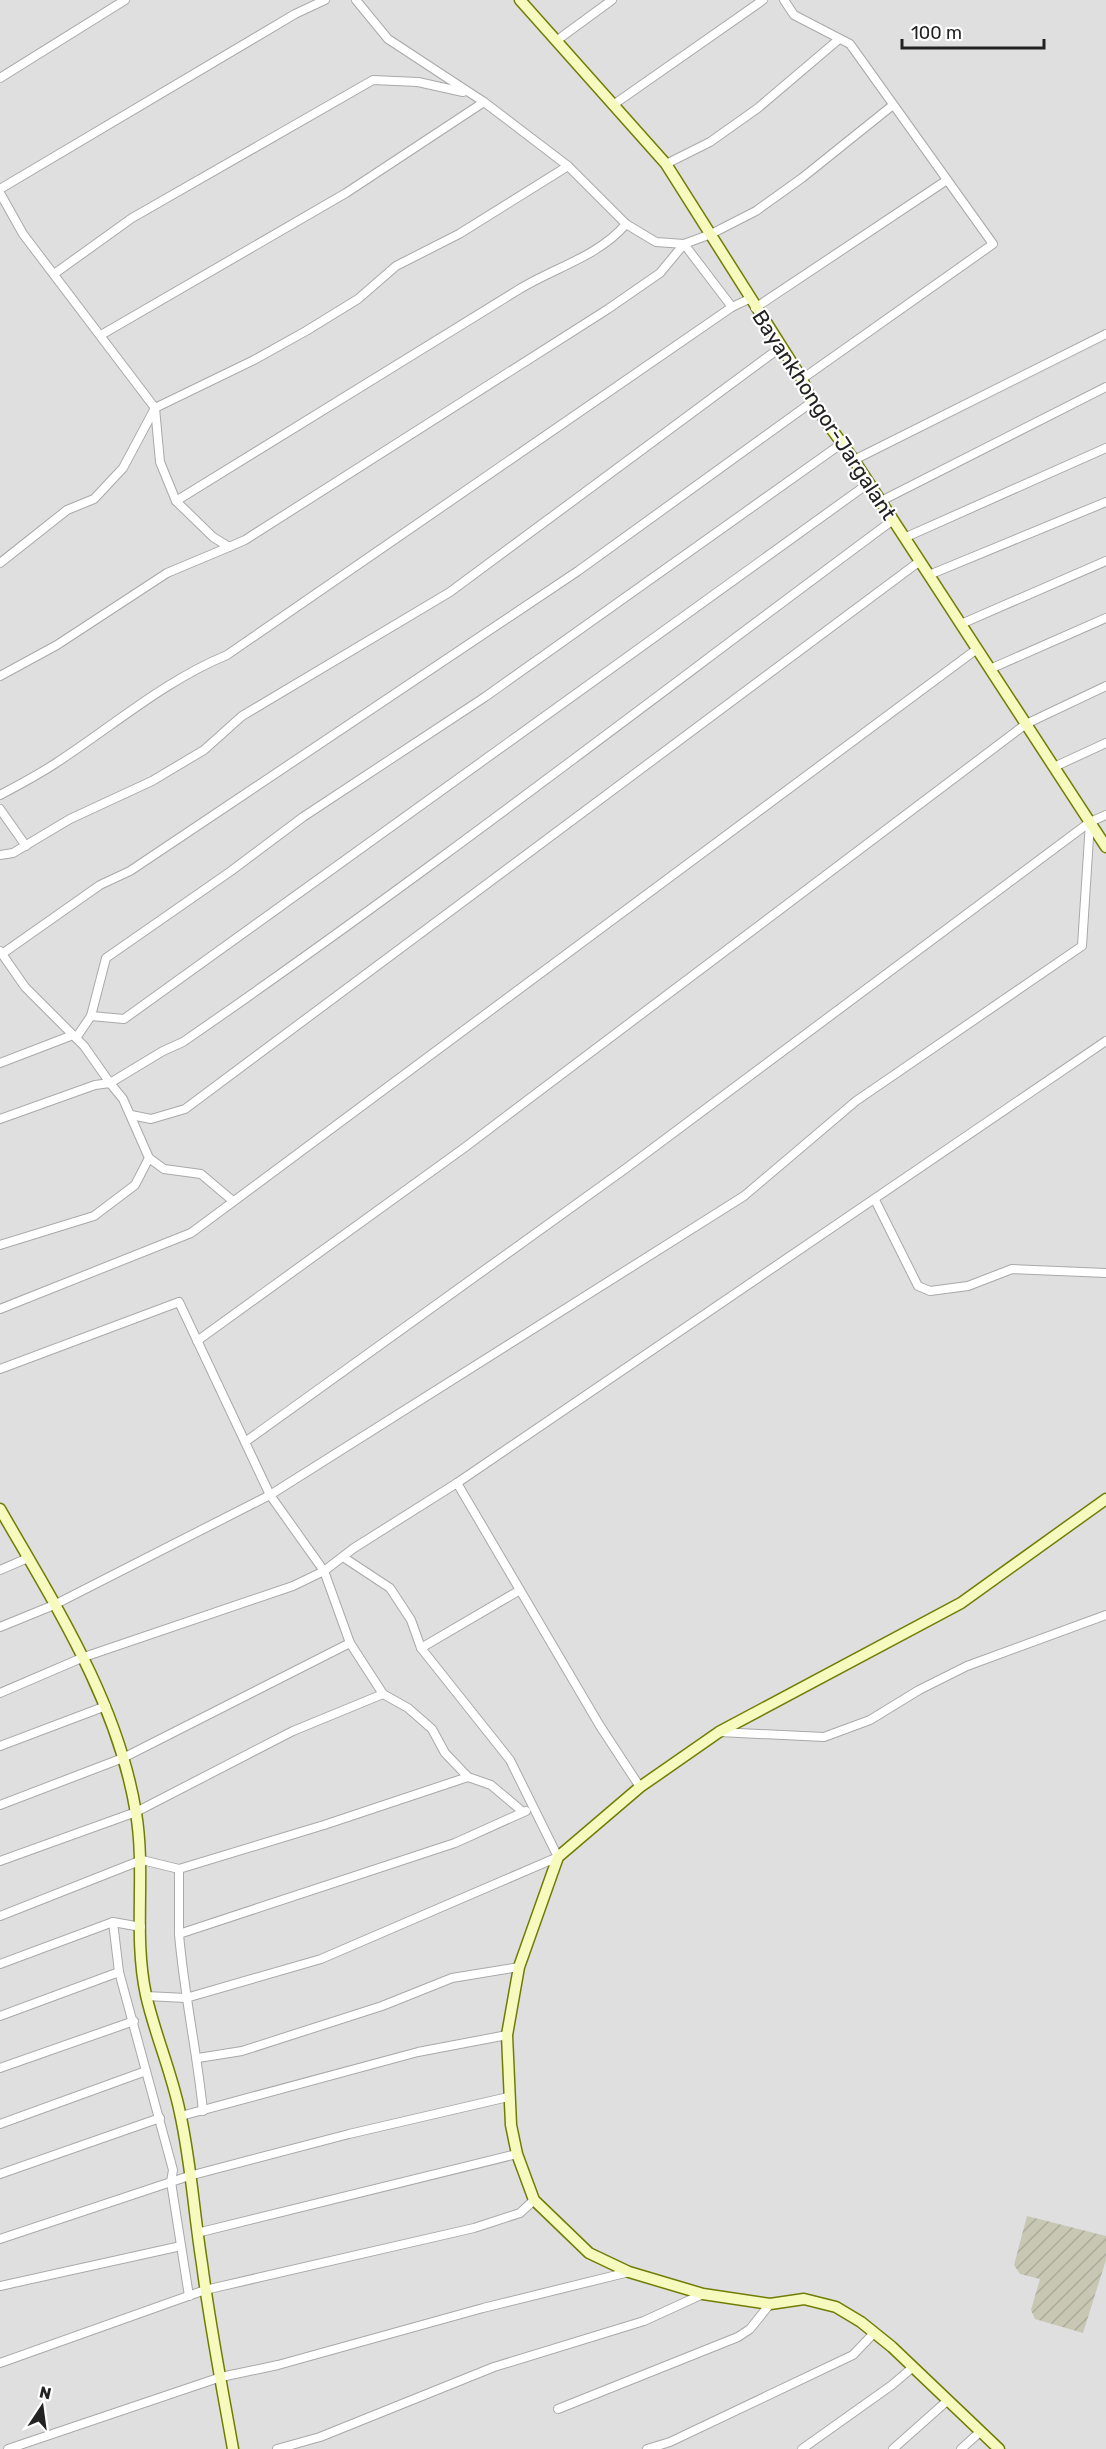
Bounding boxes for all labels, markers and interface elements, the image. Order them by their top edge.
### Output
scale bar [902,12,1044,50]
text: 100 m [911,22,962,44]
street label: Bayankhongor-Jargalant [747,305,902,524]
north arrow [12,2377,72,2437]
text: N [38,2382,53,2403]

